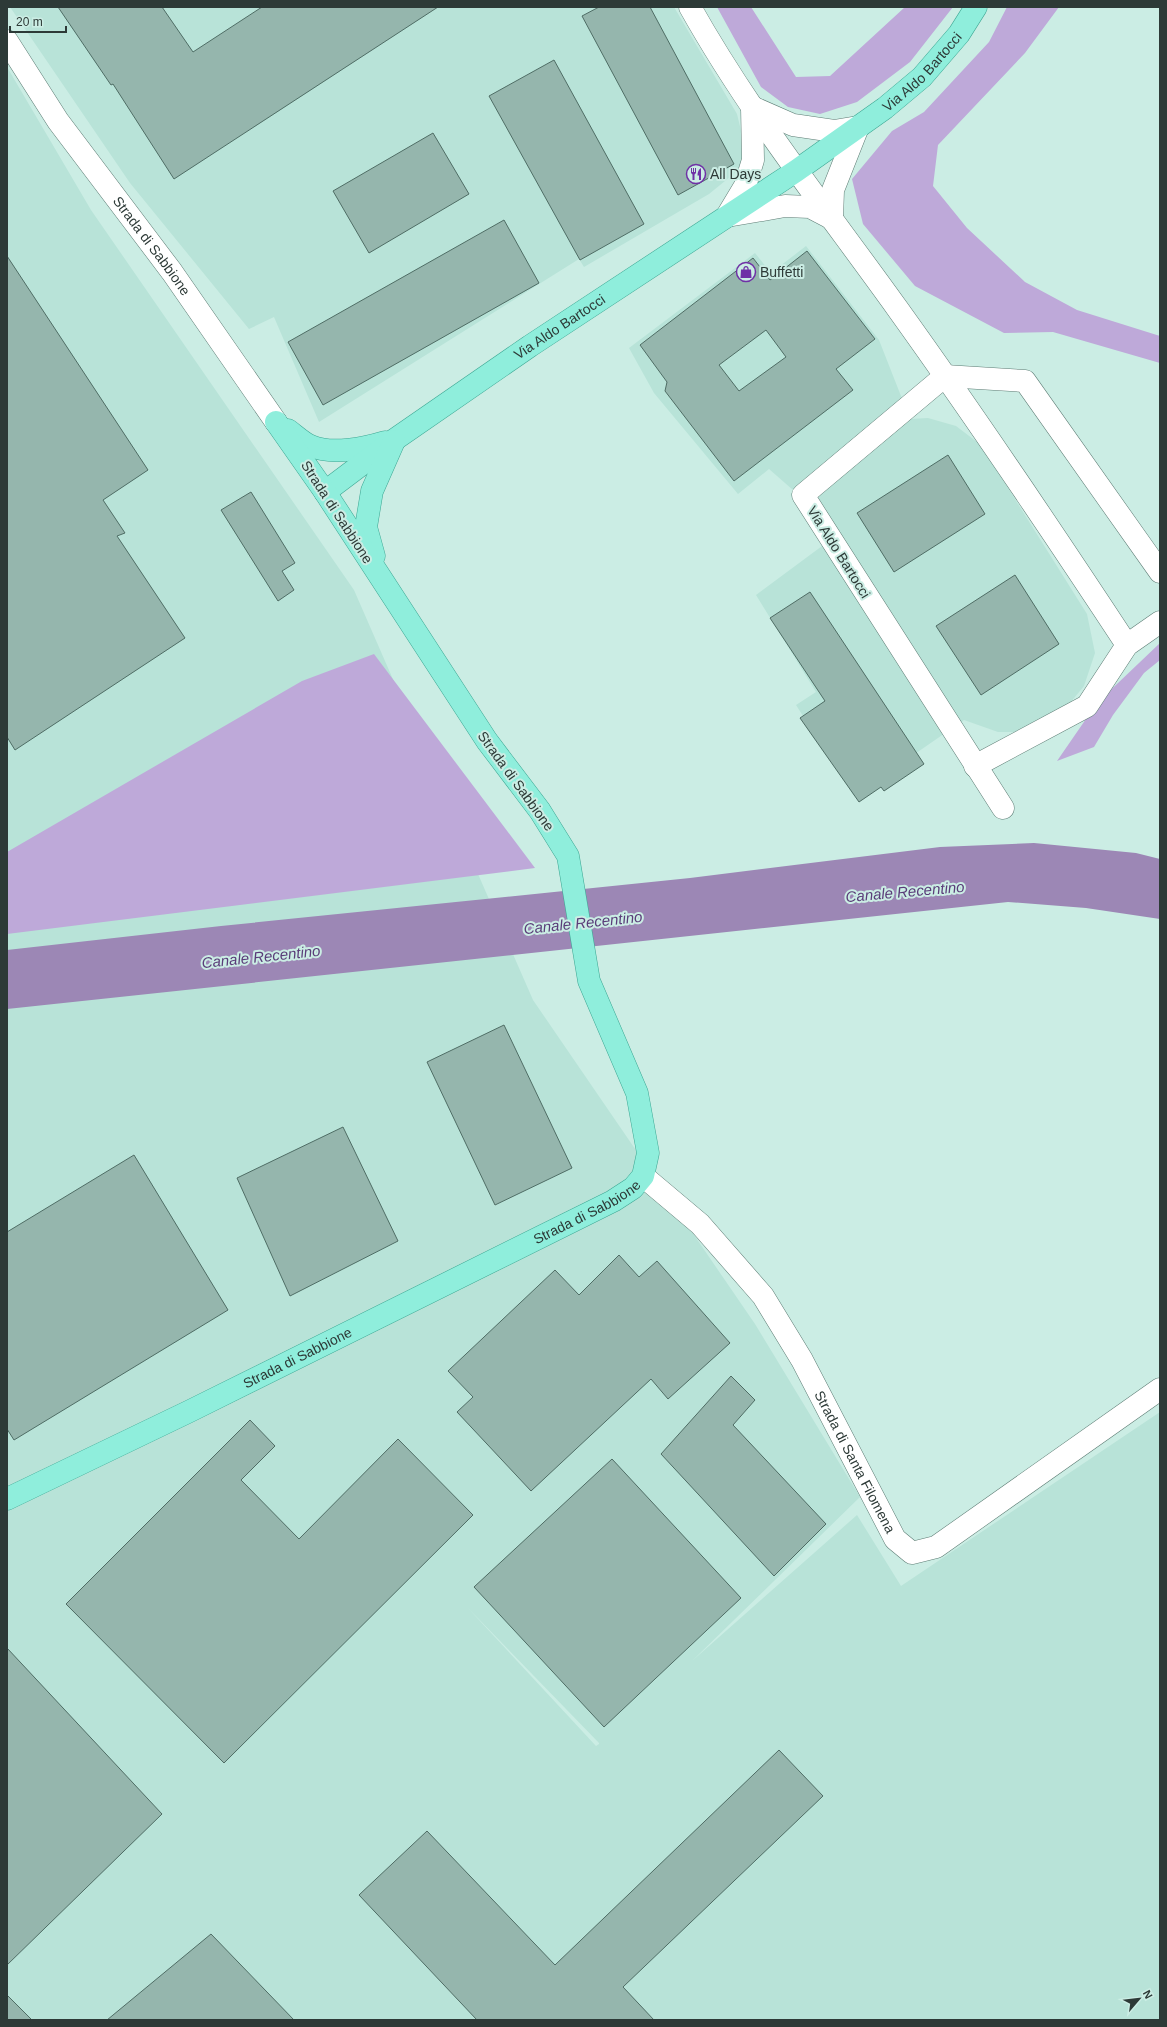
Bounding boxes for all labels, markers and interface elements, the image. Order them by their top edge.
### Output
scale bar [10,8,66,34]
text: 20 m [16,15,43,29]
street label: Via Aldo Bartocci [879,29,965,115]
restaurant icon: All Days [685,163,707,185]
place label: All Days [710,166,761,182]
street label: Strada di Sabbione [110,193,194,299]
shop icon: Buffetti [735,261,757,283]
place label: Buffetti [760,264,803,280]
street label: Via Aldo Bartocci [511,291,608,363]
street label: Strada di Sabbione [298,458,376,566]
street label: Via Aldo Bartocci [804,503,874,601]
street label: Strada di Sabbione [475,728,558,834]
water label: Canale Recentino [845,878,965,905]
water label: Canale Recentino [523,908,643,937]
water label: Canale Recentino [201,942,321,971]
street label: Strada di Sabbione [531,1177,644,1247]
street label: Strada di Sabbione [240,1324,355,1391]
street label: Strada di Santa Filomena [811,1388,899,1536]
north arrow [1119,1979,1159,2019]
text: N [1141,1988,1155,2001]

